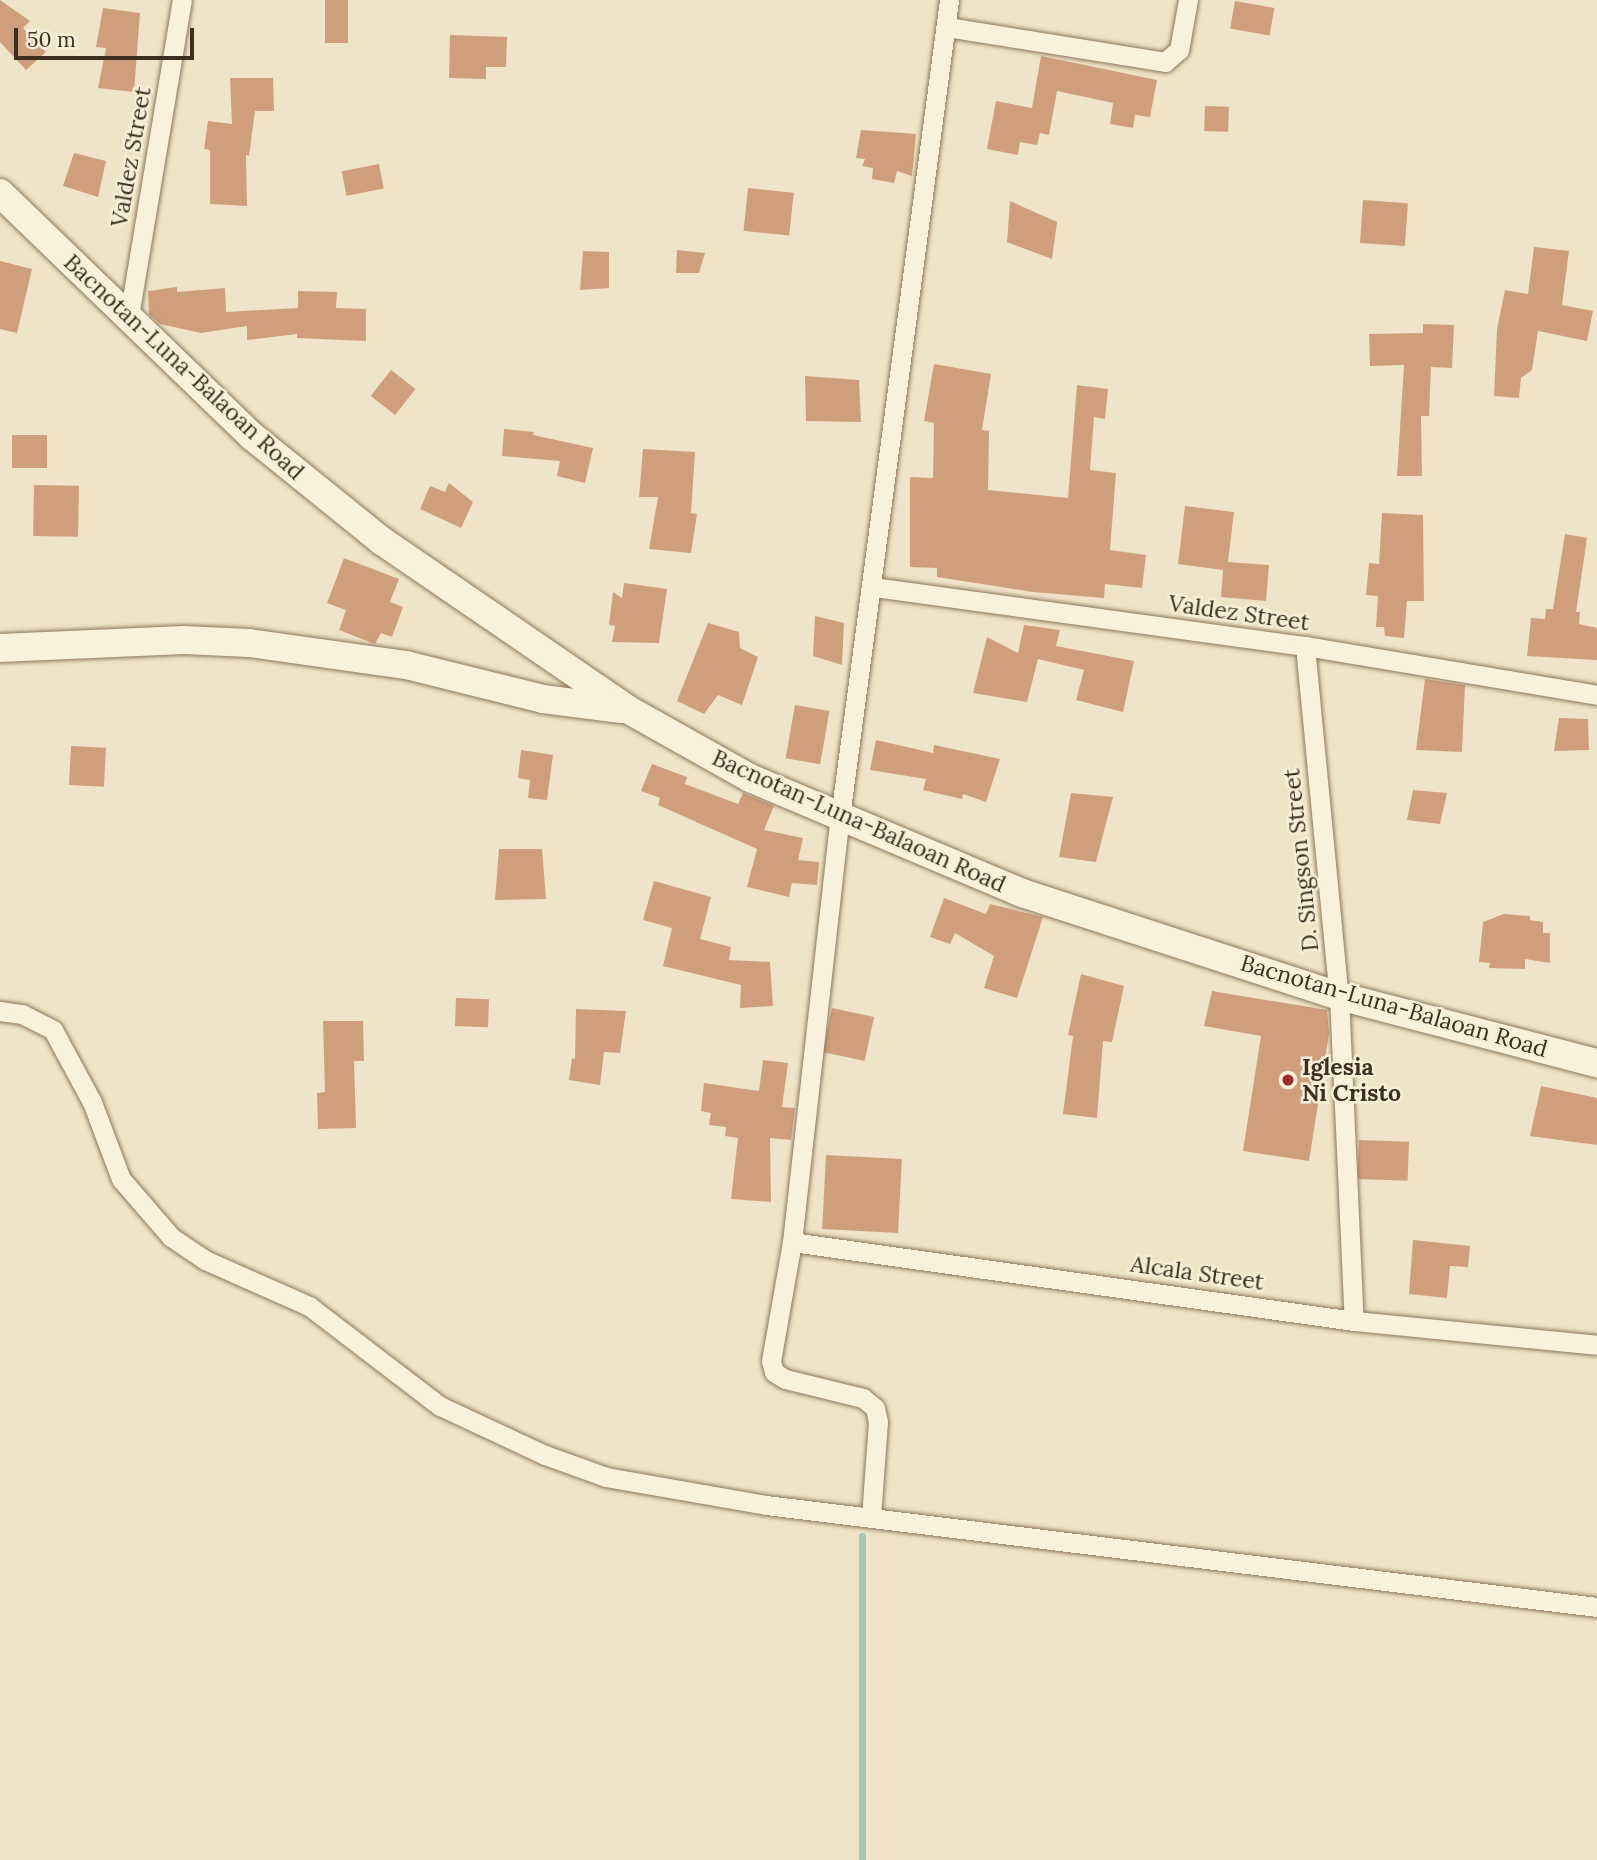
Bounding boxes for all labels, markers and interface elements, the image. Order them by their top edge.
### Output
scale bar [18,14,198,58]
text: 50 m [27,26,76,53]
street label: Valdez Street [105,85,157,229]
street label: Bacnotan-Luna-Balaoan Road [58,248,310,486]
street label: Valdez Street [1167,589,1311,637]
street label: Bacnotan-Luna-Balaoan Road [708,744,1010,898]
street label: D. Singson Street [1278,767,1324,953]
street label: Bacnotan-Luna-Balaoan Road [1237,949,1551,1063]
place label: Iglesia Ni Cristo [1302,1053,1401,1107]
marker: Iglesia Ni Cristo [1280,1072,1296,1088]
street label: Alcala Street [1129,1250,1265,1296]

